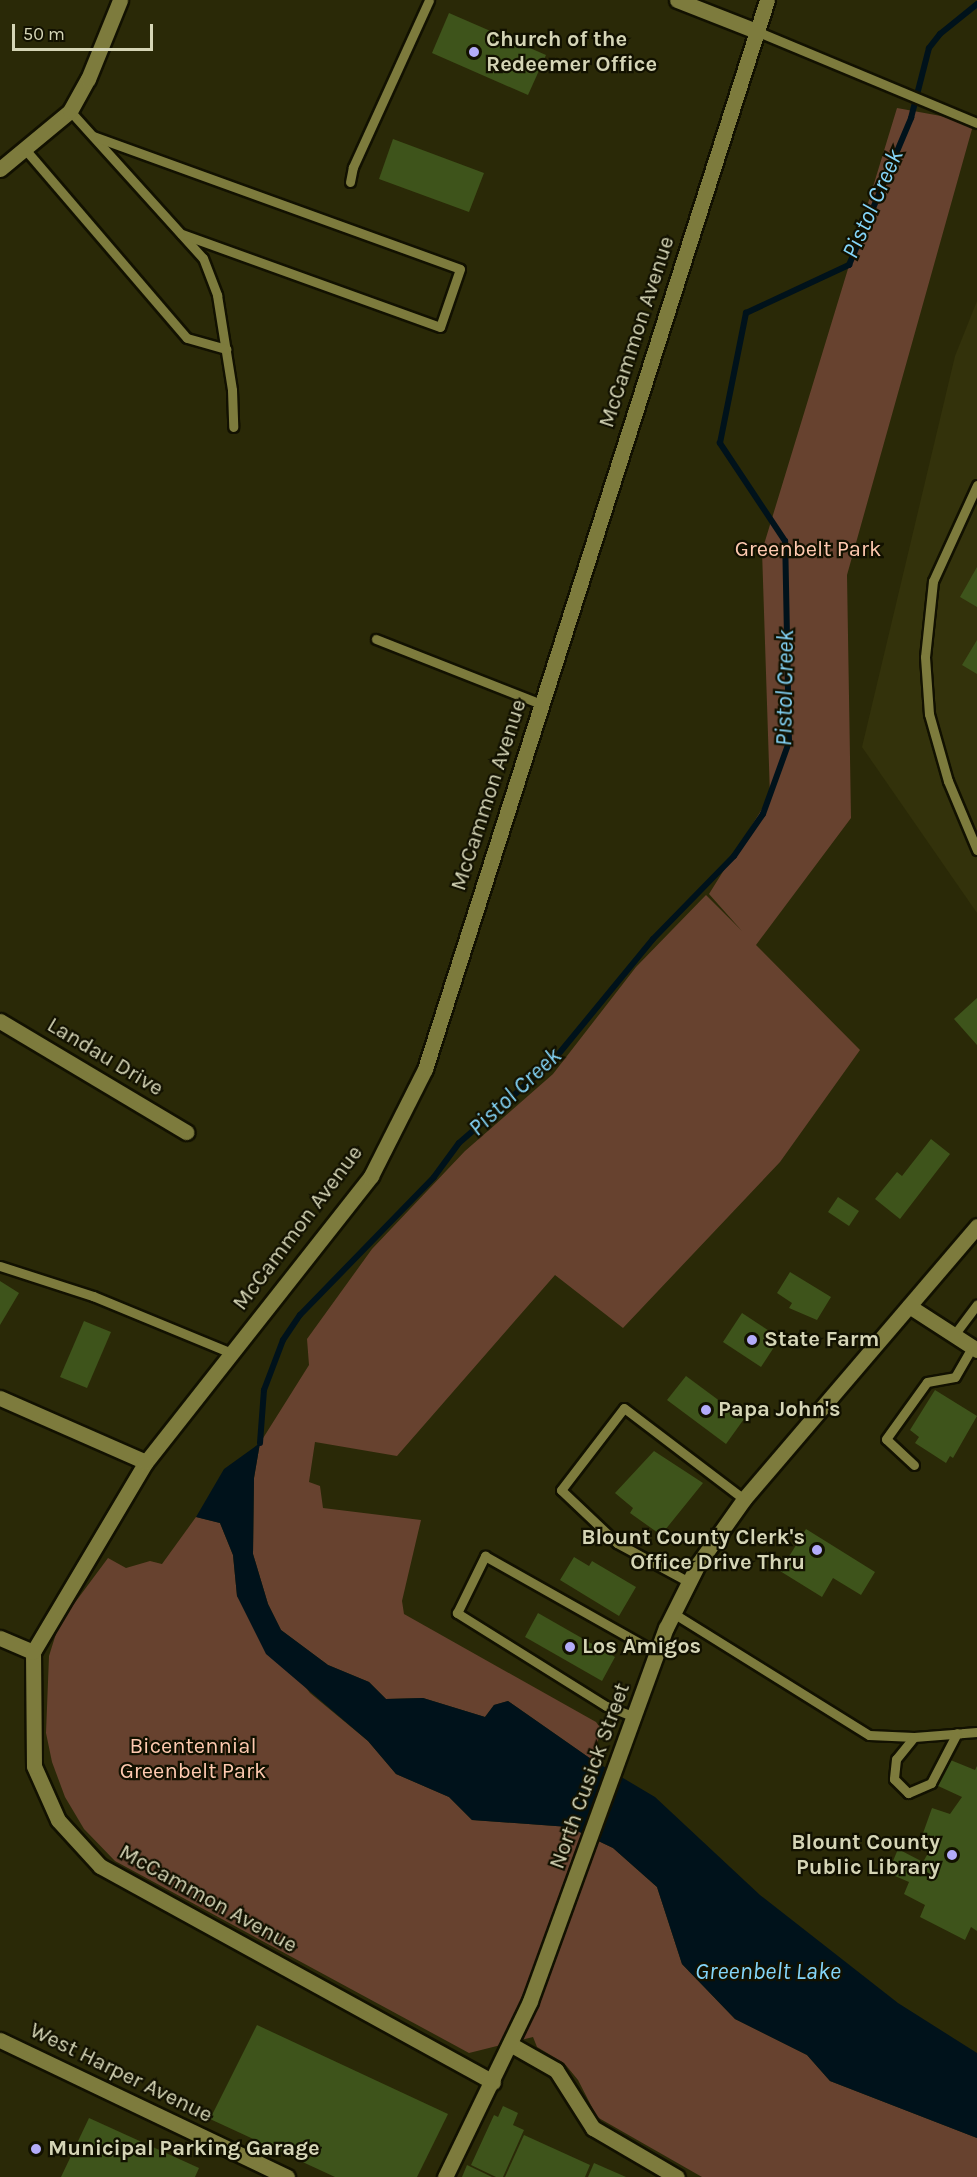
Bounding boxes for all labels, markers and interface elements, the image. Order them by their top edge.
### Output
scale bar [15,12,156,50]
text: 50 m [23,23,65,45]
place label: Church of the Redeemer Office [486,26,657,78]
marker: Church of the Redeemer Office [467,45,481,59]
water label: Pistol Creek [836,145,910,263]
street label: McCammon Avenue [594,233,680,431]
park label: Greenbelt Park [735,537,881,563]
water label: Pistol Creek [770,629,800,747]
street label: McCammon Avenue [446,696,532,894]
street label: Landau Drive [42,1012,168,1102]
water label: Pistol Creek [462,1042,568,1142]
street label: McCammon Avenue [227,1140,369,1316]
place label: State Farm [764,1327,879,1353]
marker: State Farm [745,1333,759,1347]
place label: Papa John's [718,1397,841,1423]
marker: Papa John's [699,1403,713,1417]
place label: Blount County Clerk's Office Drive Thru [581,1524,805,1576]
marker: Blount County Clerk's Office Drive Thru [810,1543,824,1557]
place label: Los Amigos [582,1634,701,1660]
marker: Los Amigos [563,1640,577,1654]
street label: North Cusick Street [544,1679,636,1873]
park label: Bicentennial Greenbelt Park [120,1733,266,1784]
place label: Blount County Public Library [791,1829,940,1880]
street label: McCammon Avenue [114,1839,302,1959]
marker: Blount County Public Library [945,1848,959,1862]
water label: Greenbelt Lake [695,1958,841,1986]
street label: West Harper Avenue [25,2017,217,2129]
place label: Municipal Parking Garage [48,2136,320,2162]
marker: Municipal Parking Garage [29,2142,43,2156]

